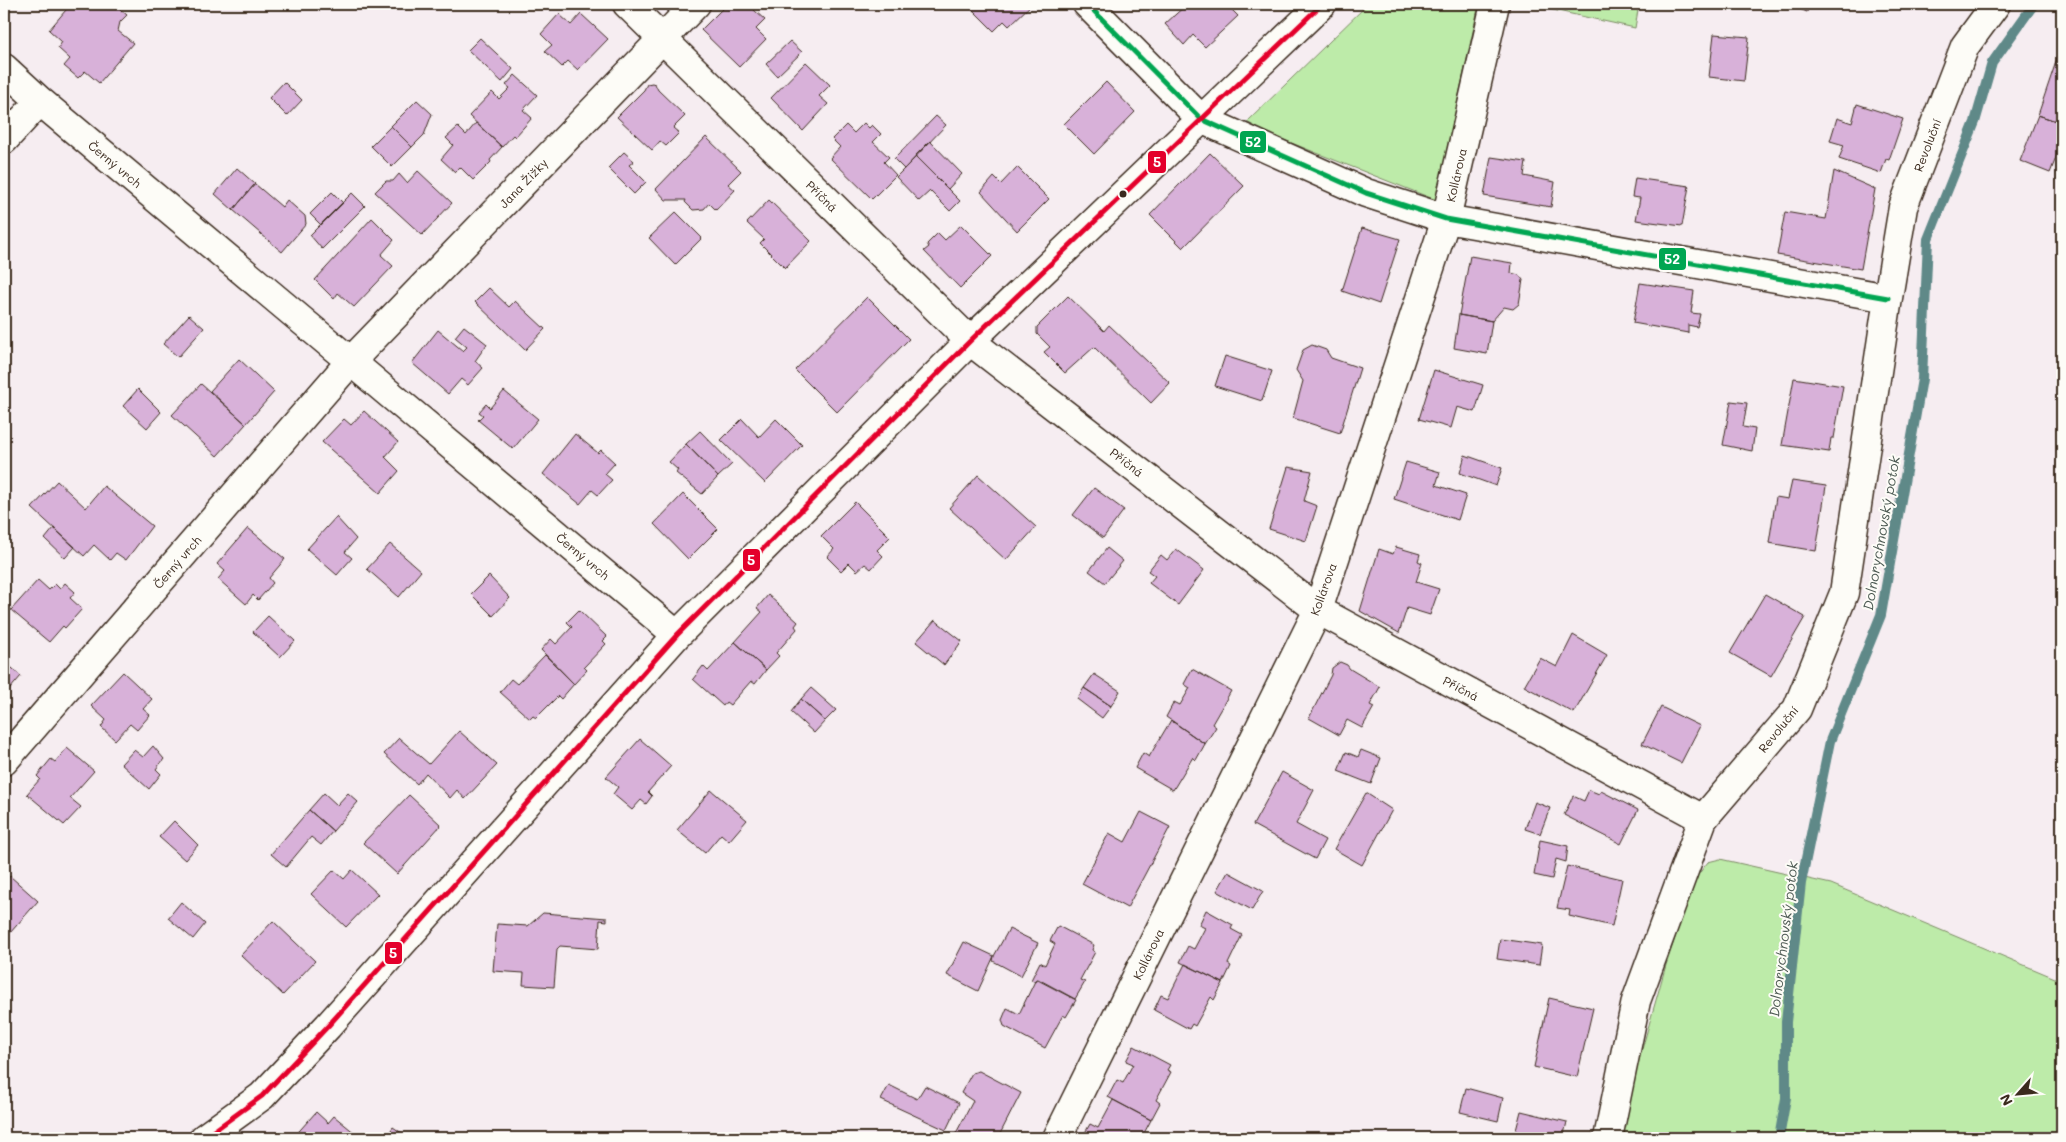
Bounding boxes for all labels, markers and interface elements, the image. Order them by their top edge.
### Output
street label: Revoluční [1910,116,1945,174]
line badge: 52 [1239,130,1267,154]
text: 52 [1245,132,1261,151]
street label: Černý vrch [85,137,145,191]
street label: Kollárova [1442,146,1470,204]
line badge: 5 [1147,150,1167,174]
text: 5 [1153,152,1161,171]
street label: Jana Žižky [495,155,551,211]
street label: Příčná [803,177,841,215]
unlabelled marker [1118,189,1128,199]
line badge: 52 [1658,247,1687,271]
text: 52 [1664,249,1680,268]
street label: Příčná [1107,444,1147,480]
water label: Dolnorychnovský potok [1858,454,1904,612]
street label: Černý vrch [553,529,613,583]
street label: Černý vrch [150,532,205,592]
line badge: 5 [742,548,761,572]
text: 5 [747,550,755,569]
street label: Kollárova [1306,560,1340,618]
street label: Příčná [1440,672,1482,704]
street label: Revoluční [1754,702,1802,756]
water label: Dolnorychnovský potok [1764,860,1802,1018]
street label: Kollárova [1129,926,1167,982]
line badge: 5 [384,941,403,965]
text: 5 [389,943,397,962]
north arrow [1994,1070,2044,1120]
text: N [1995,1091,2017,1109]

